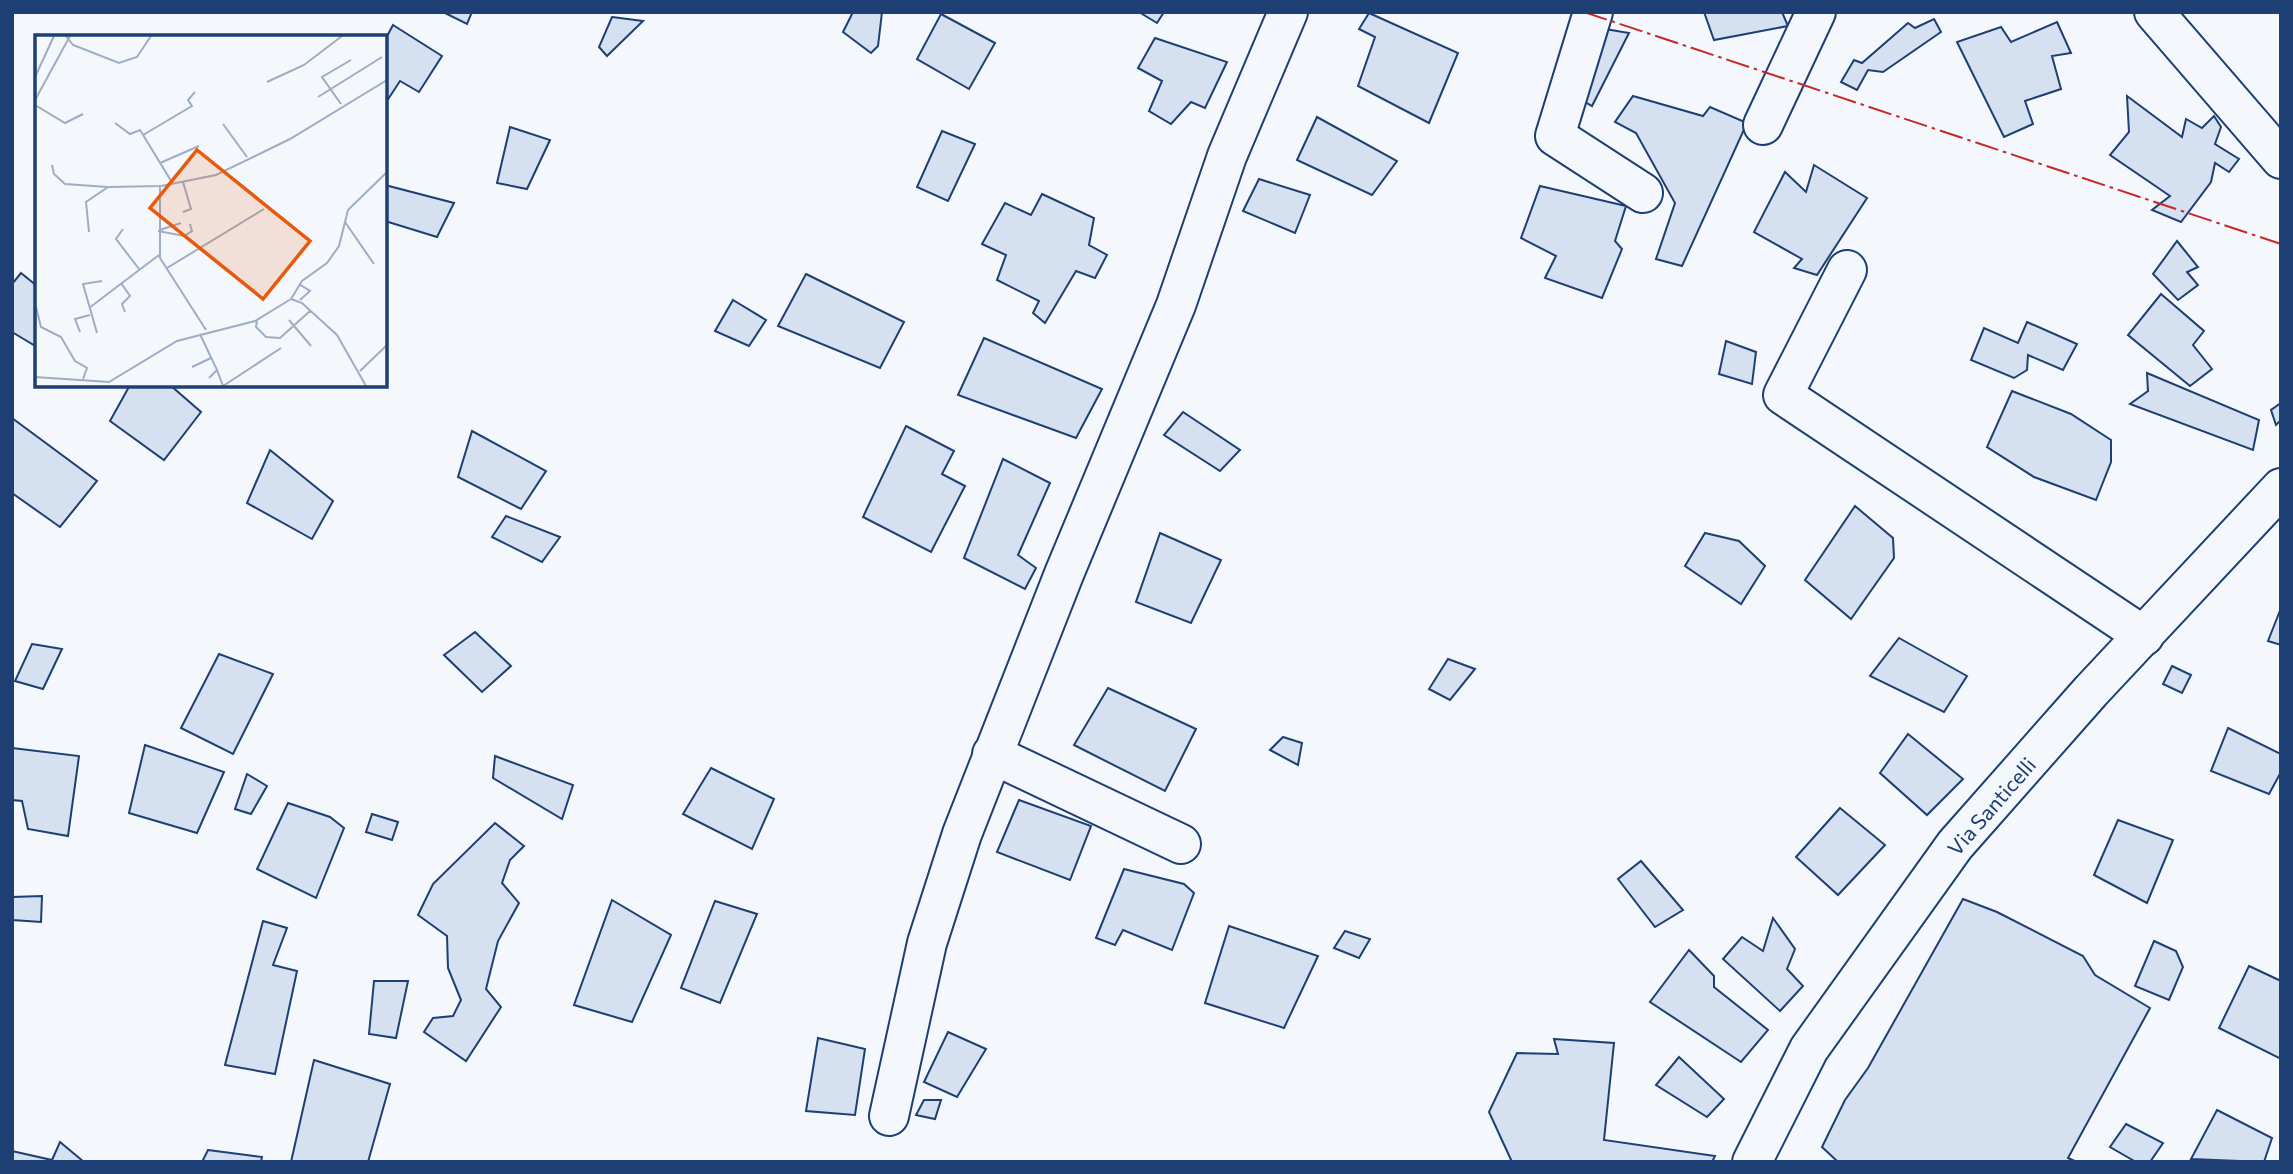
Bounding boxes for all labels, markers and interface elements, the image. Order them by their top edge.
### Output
inset map [35,35,387,387]
street label: Via Santicelli [1942,752,2040,860]

